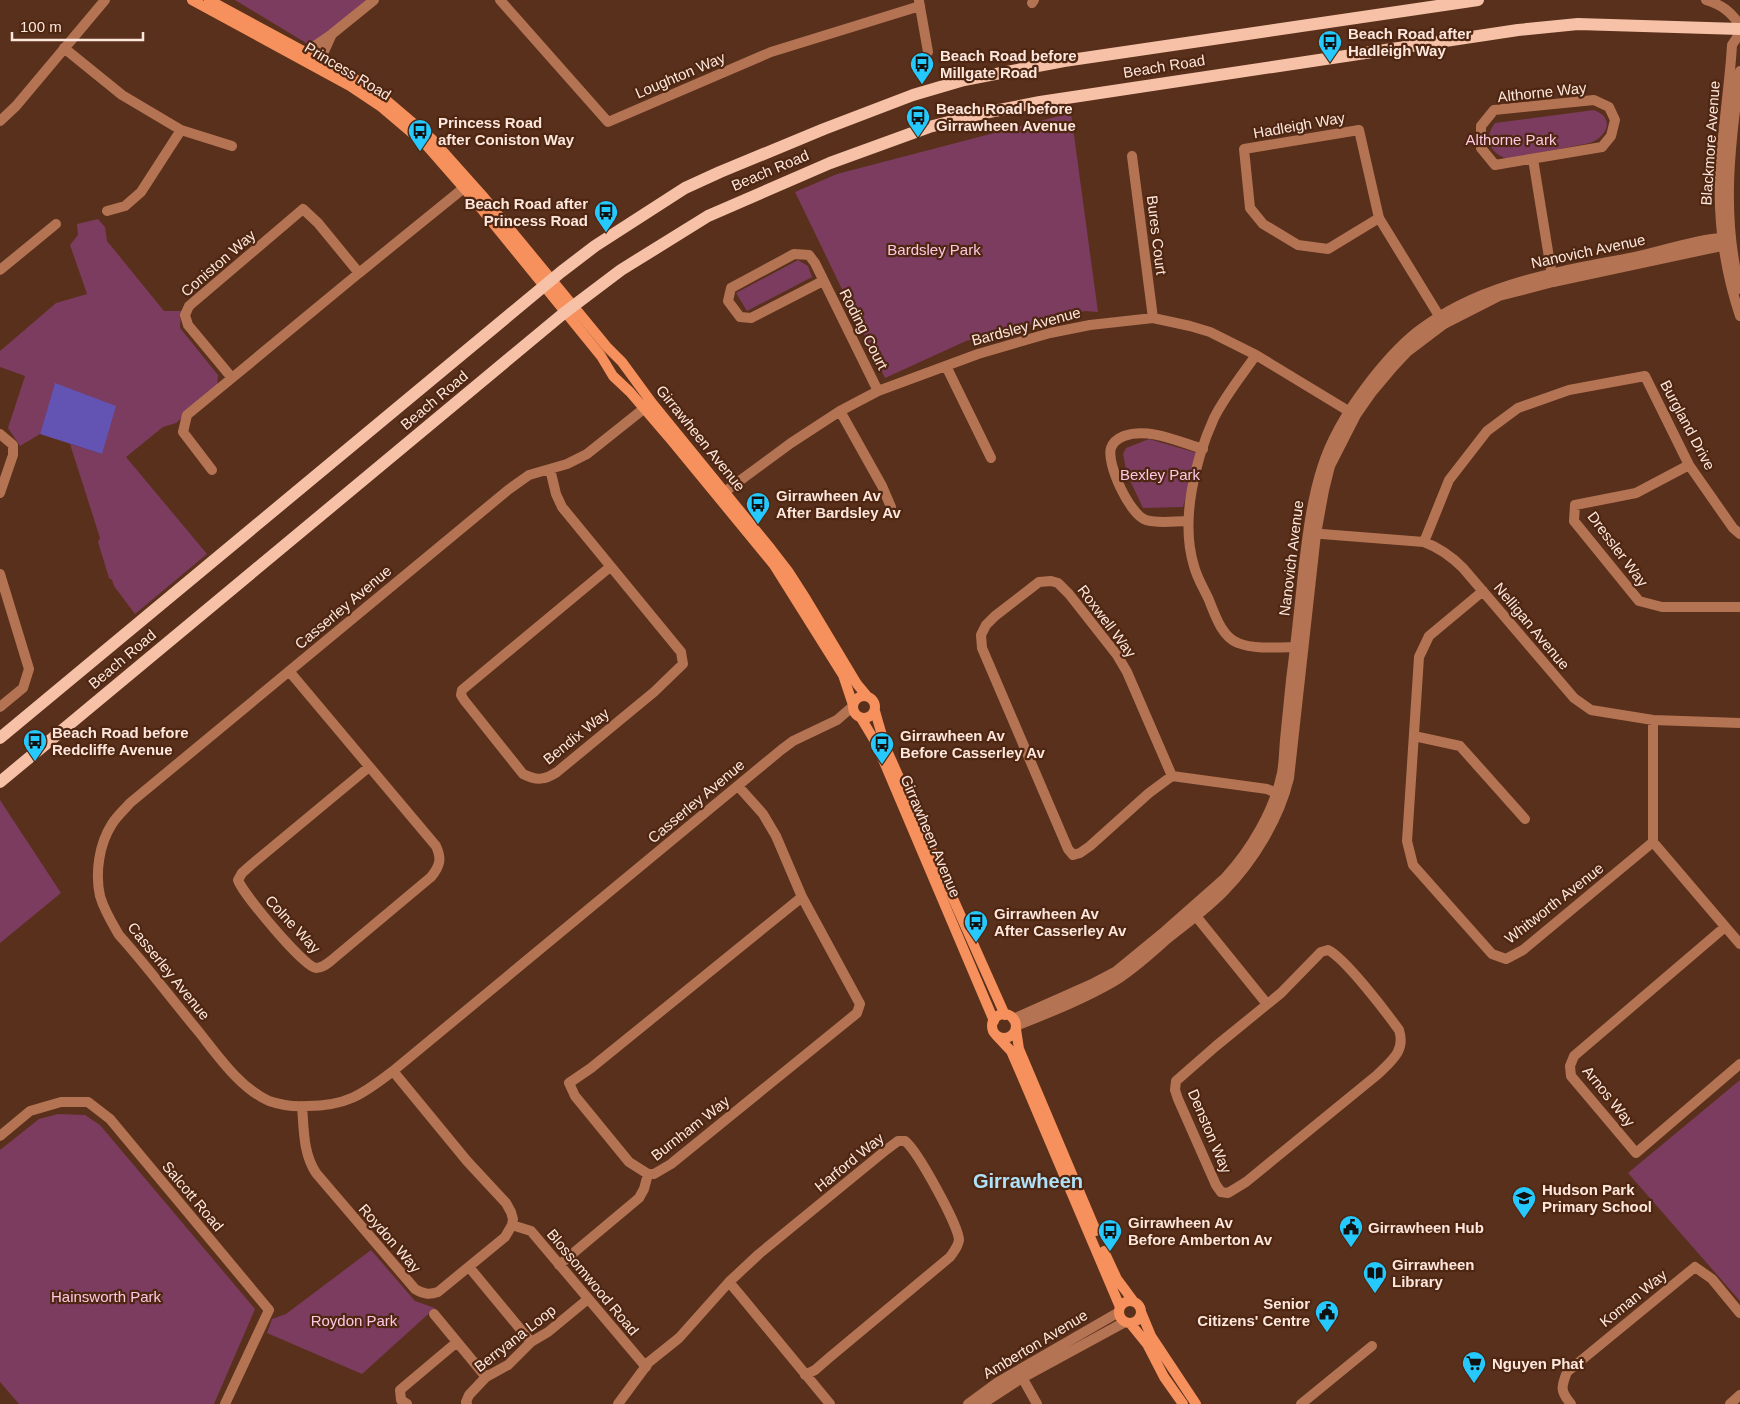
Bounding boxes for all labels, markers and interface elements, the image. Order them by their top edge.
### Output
scale bar [12,10,144,42]
text: 100 m [20,18,62,35]
place label: Beach Road after Hadleigh Way [1348,25,1472,59]
bus stop icon: Beach Road after Hadleigh Way [1317,29,1343,63]
street label: Princess Road [302,39,394,103]
place label: Beach Road before Millgate Road [940,47,1077,81]
street label: Loughton Way [632,48,728,102]
bus stop icon: Beach Road before Millgate Road [909,51,935,85]
street label: Beach Road [1122,51,1206,81]
street label: Althorne Way [1497,79,1588,105]
street label: Blackmore Avenue [1697,80,1723,206]
place label: Beach Road before Girrawheen Avenue [936,100,1076,134]
bus stop icon: Beach Road before Girrawheen Avenue [905,104,931,138]
street label: Hadleigh Way [1252,108,1347,141]
place label: Princess Road after Coniston Way [438,114,575,148]
bus stop icon: Princess Road after Coniston Way [407,118,433,152]
park label: Althorne Park [1466,131,1557,148]
street label: Beach Road [729,146,811,194]
street label: Bures Court [1144,194,1170,277]
place label: Beach Road after Princess Road [465,195,588,229]
bus stop icon: Beach Road after Princess Road [593,199,619,233]
street label: Coniston Way [177,226,259,300]
street label: Nanovich Avenue [1529,231,1647,271]
park label: Bardsley Park [887,241,981,258]
street label: Roding Court [836,286,892,373]
street label: Bardsley Avenue [970,303,1082,349]
street label: Beach Road [397,367,471,433]
street label: Burgland Drive [1657,377,1719,473]
street label: Girrawheen Avenue [653,382,749,494]
park label: Bexley Park [1120,466,1201,483]
place label: Girrawheen Av After Bardsley Av [776,487,901,521]
bus stop icon: Girrawheen Av After Bardsley Av [745,491,771,525]
street label: Nanovich Avenue [1275,499,1307,617]
street label: Dressler Way [1584,508,1652,590]
street label: Casserley Avenue [291,562,395,652]
street label: Nelligan Avenue [1491,579,1573,673]
street label: Roxwell Way [1074,581,1140,661]
street label: Beach Road [85,626,159,692]
street label: Bendix Way [540,704,613,768]
place label: Beach Road before Redcliffe Avenue [52,724,189,758]
place label: Girrawheen Av Before Casserley Av [900,727,1045,761]
bus stop icon: Beach Road before Redcliffe Avenue [22,728,48,762]
bus stop icon: Girrawheen Av Before Casserley Av [869,731,895,765]
street label: Casserley Avenue [644,756,748,846]
street label: Girrawheen Avenue [897,772,965,900]
street label: Whitworth Avenue [1501,859,1607,947]
street label: Colne Way [262,892,324,957]
place label: Girrawheen Av After Casserley Av [994,905,1127,939]
bus stop icon: Girrawheen Av After Casserley Av [963,909,989,943]
street label: Casserley Avenue [124,919,214,1023]
street label: Arnos Way [1579,1062,1639,1130]
street label: Denston Way [1185,1086,1236,1176]
street label: Burnham Way [648,1092,733,1164]
street label: Harford Way [811,1129,887,1195]
street label: Salcott Road [159,1158,227,1234]
district label: Girrawheen [973,1170,1083,1192]
place label: Hudson Park Primary School [1542,1181,1652,1215]
school or university icon: Hudson Park Primary School [1511,1185,1537,1219]
street label: Roydon Way [356,1200,425,1276]
place label: Girrawheen Av Before Amberton Av [1128,1214,1273,1248]
public building icon: Girrawheen Hub [1338,1214,1364,1248]
bus stop icon: Girrawheen Av Before Amberton Av [1097,1218,1123,1252]
place label: Girrawheen Hub [1368,1219,1484,1236]
street label: Blossomwood Road [544,1225,642,1339]
place label: Girrawheen Library [1392,1256,1475,1290]
library icon: Girrawheen Library [1362,1260,1388,1294]
street label: Koman Way [1596,1266,1670,1330]
park label: Hainsworth Park [51,1288,162,1305]
place label: Senior Citizens' Centre [1197,1295,1310,1329]
public building icon: Senior Citizens' Centre [1314,1299,1340,1333]
street label: Berryana Loop [471,1301,559,1375]
street label: Amberton Avenue [980,1306,1090,1382]
park label: Roydon Park [311,1312,398,1329]
supermarket icon: Nguyen Phat [1461,1350,1487,1384]
place label: Nguyen Phat [1492,1355,1584,1372]

